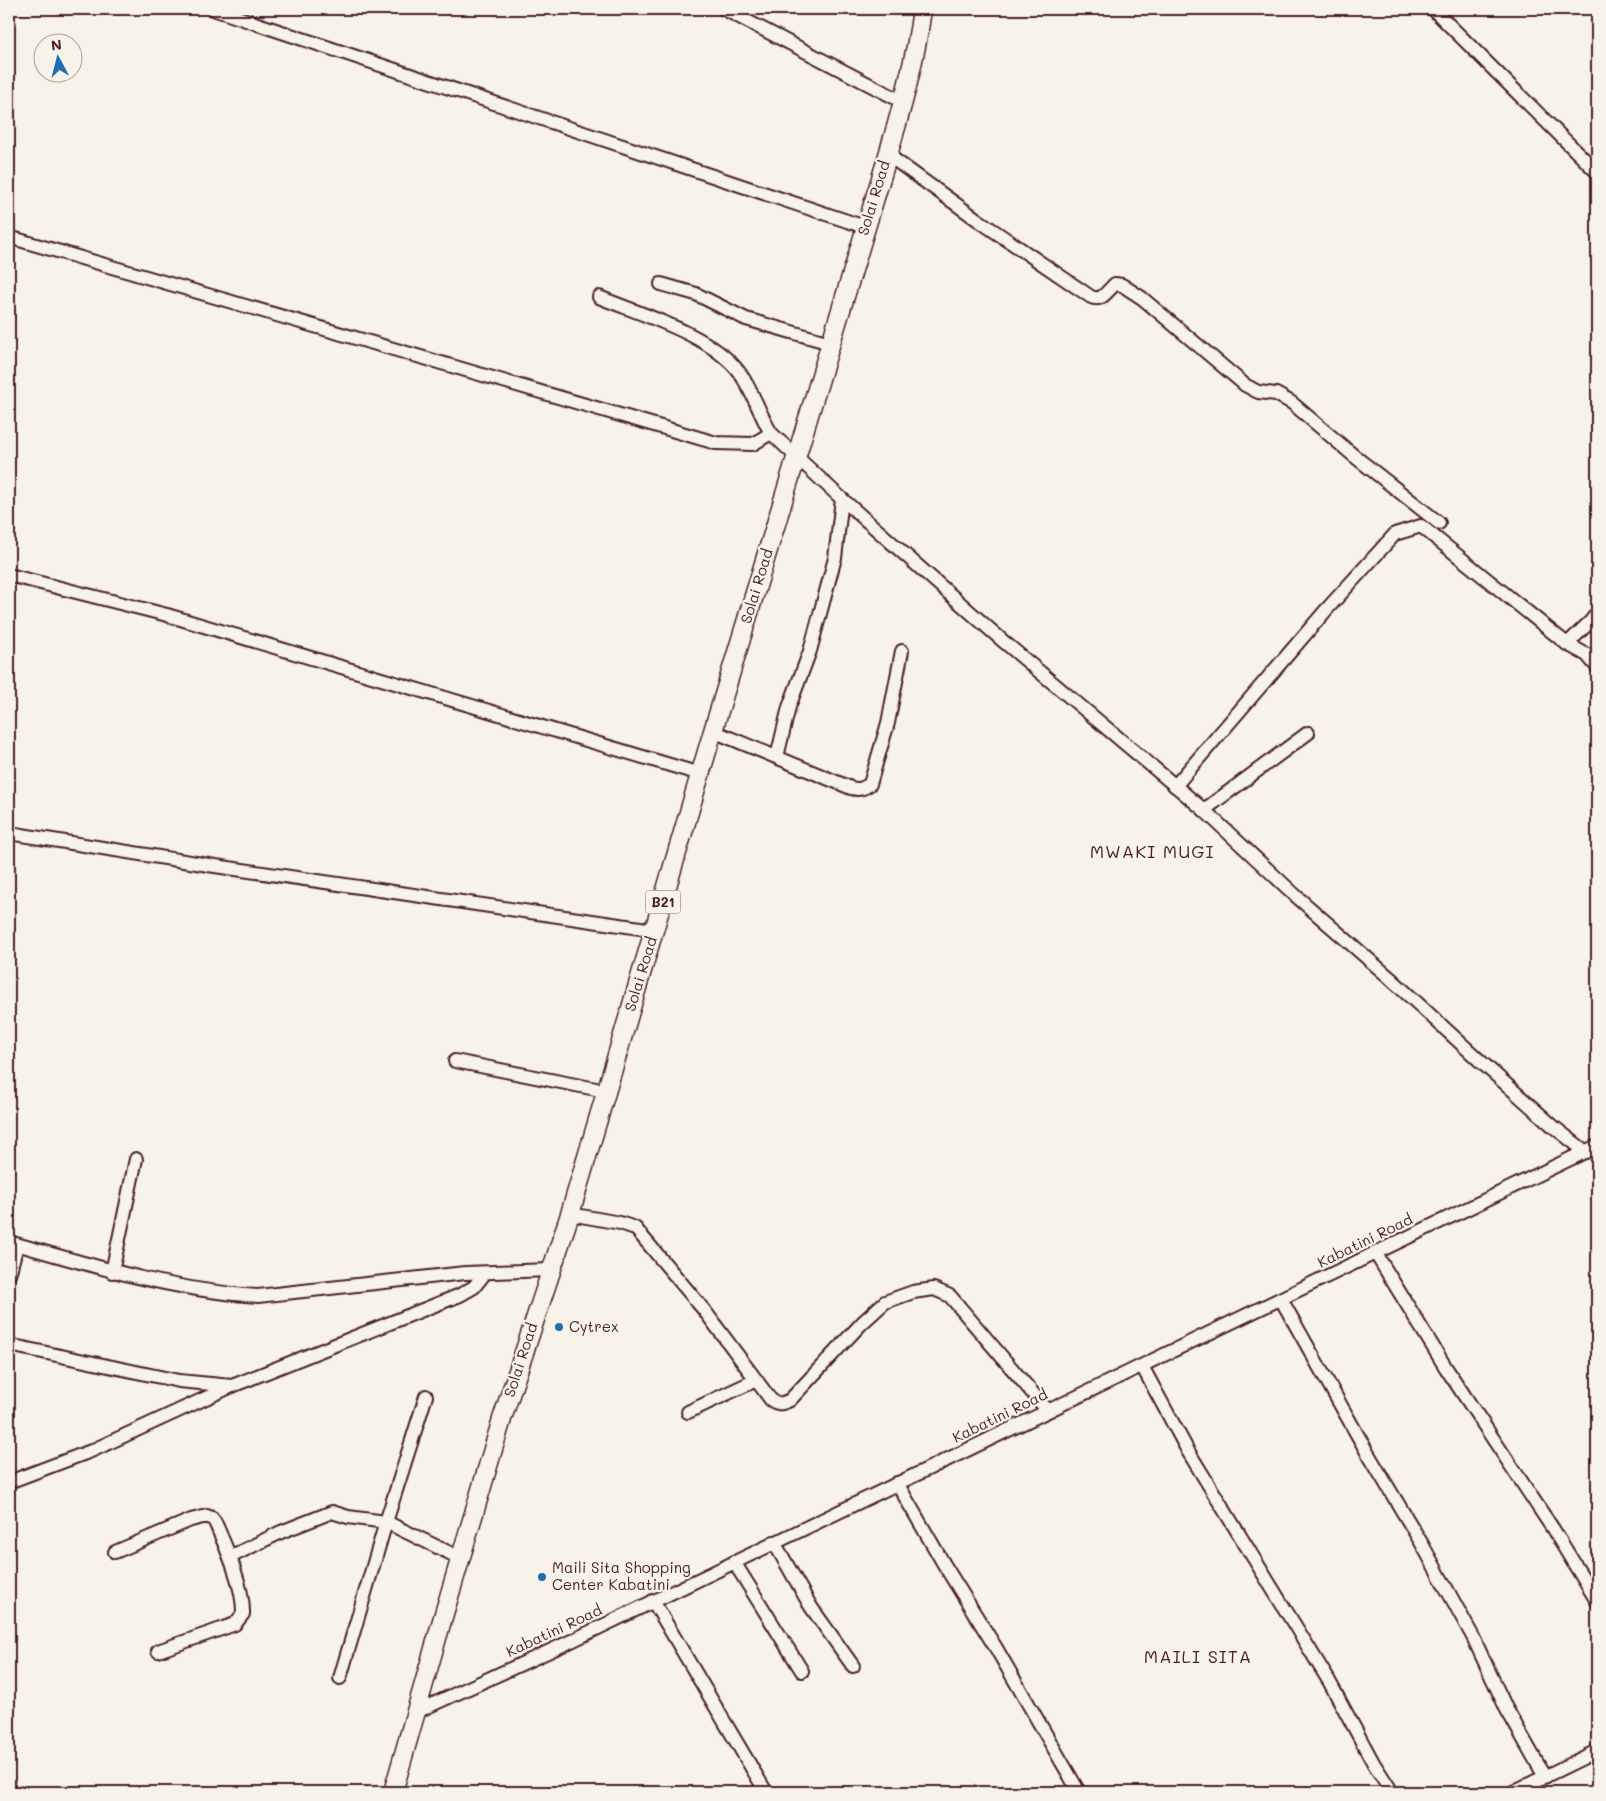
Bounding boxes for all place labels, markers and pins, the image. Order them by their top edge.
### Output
place label: Cytrex [569,1316,619,1336]
marker: Cytrex [553,1321,565,1333]
place label: Maili Sita Shopping Center Kabatini [552,1557,691,1594]
marker: Maili Sita Shopping Center Kabatini [536,1571,548,1583]

